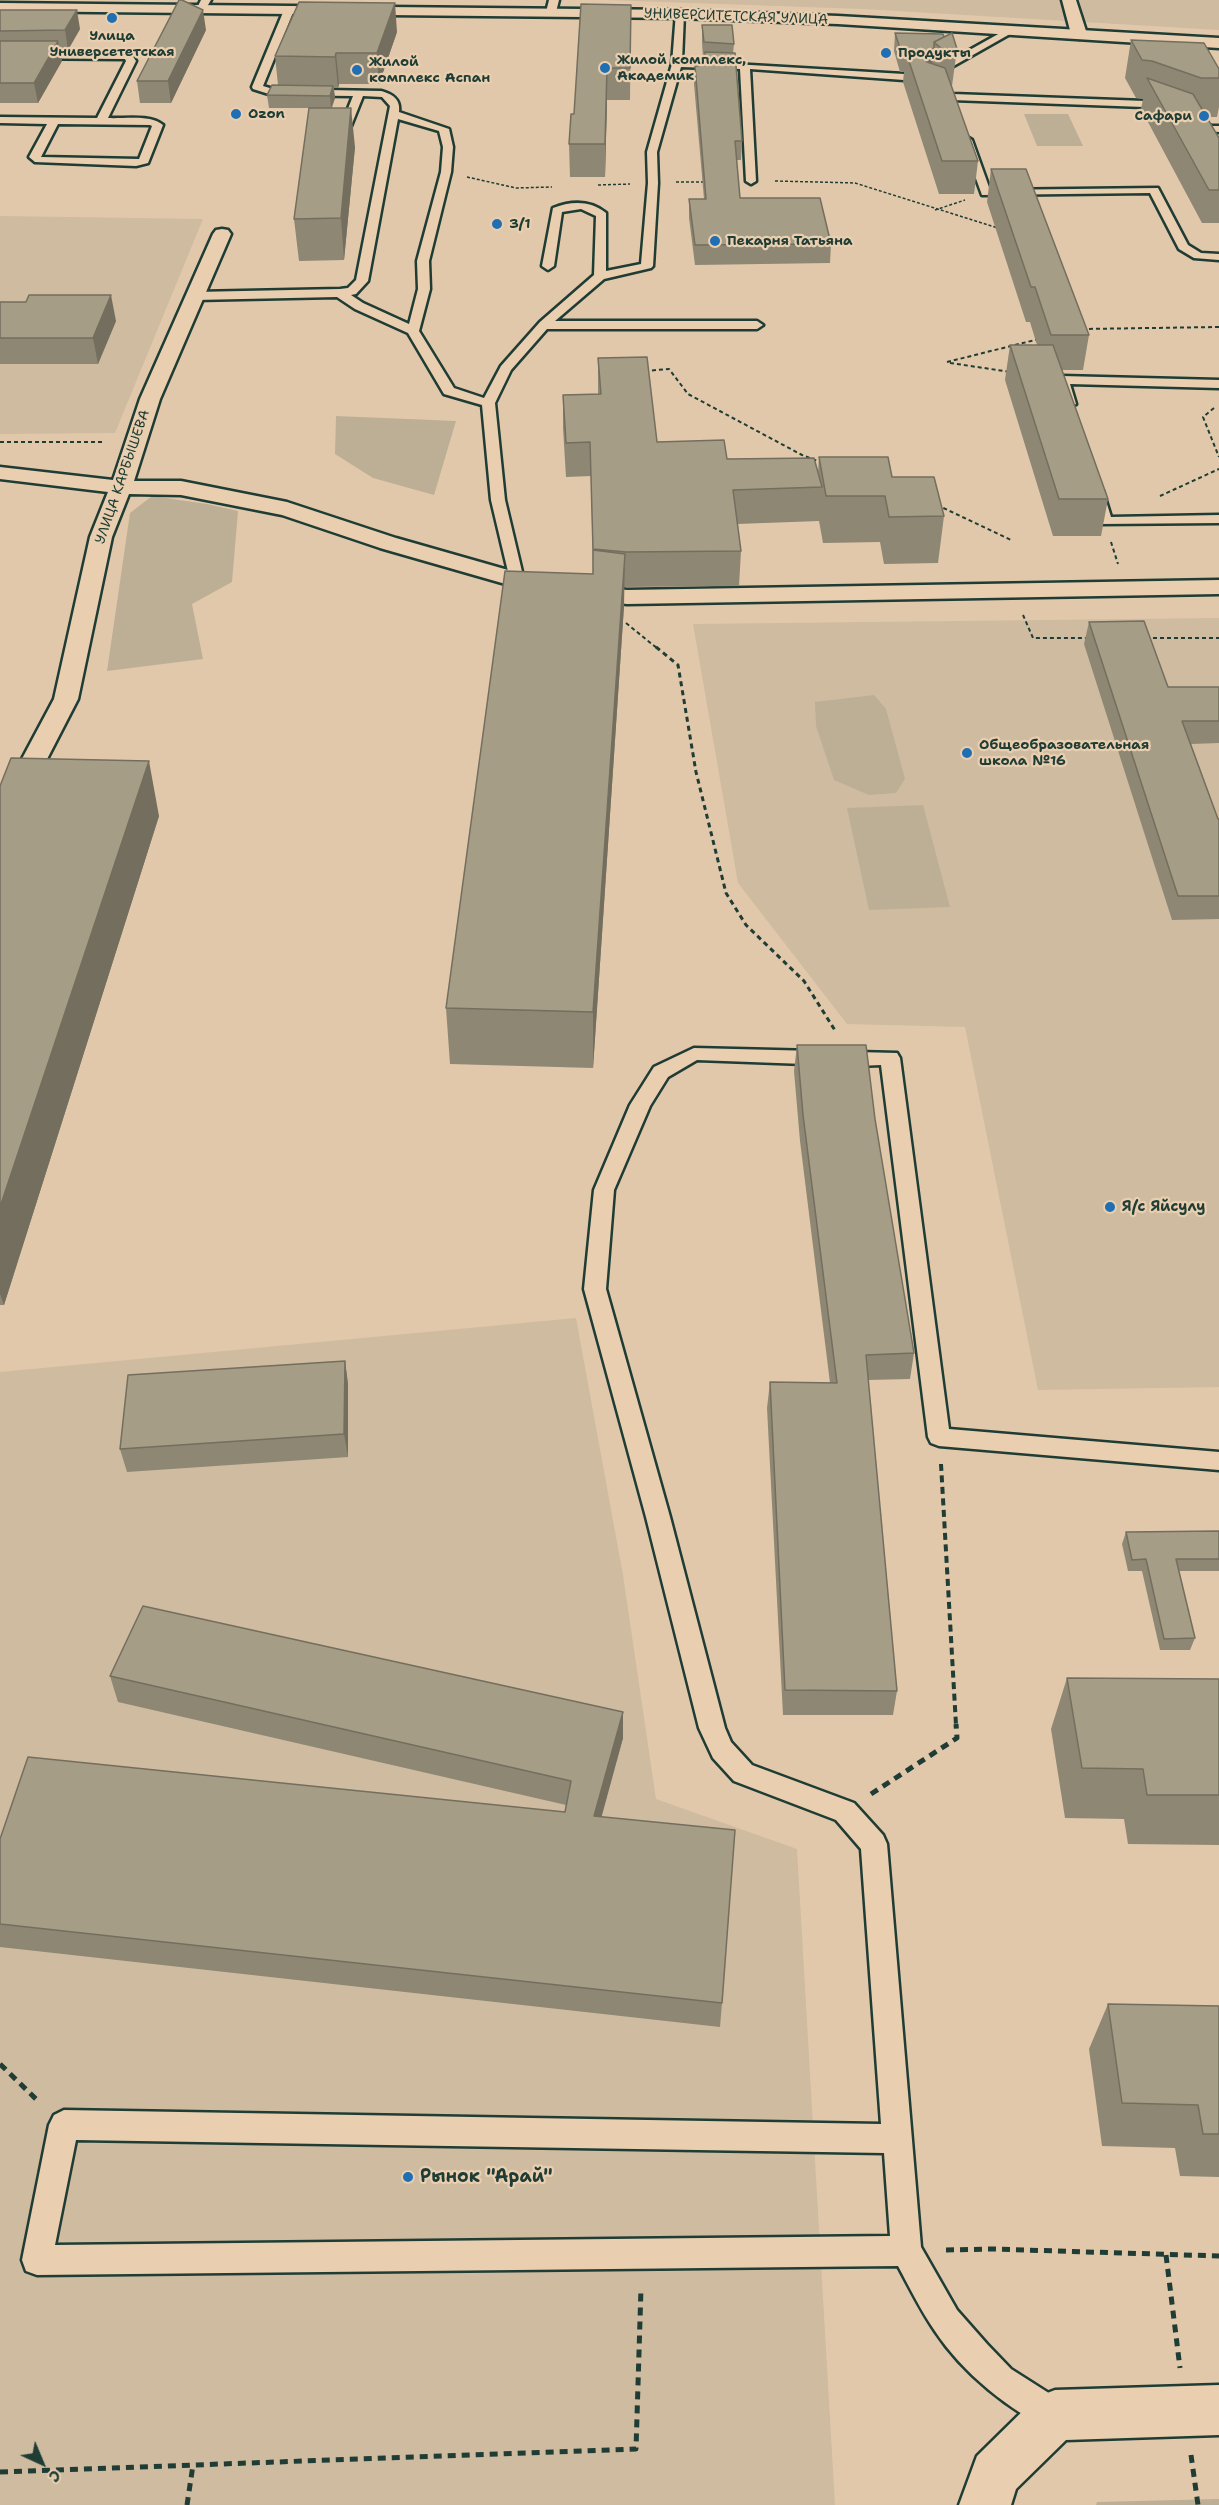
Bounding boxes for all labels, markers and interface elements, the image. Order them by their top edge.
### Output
street label: УНИВЕРСИТЕТСКАЯ УЛИЦА [644,5,828,29]
marker: Улица Универсететская [105,11,119,25]
place label: Улица Универсететская [49,28,175,60]
place label: Продукты [898,45,971,61]
marker: Продукты [879,46,893,60]
place label: Жилой комплекс, Академик [617,52,746,84]
place label: Жилой комплекс Аспан [369,54,490,86]
marker: Жилой комплекс, Академик [598,61,612,75]
marker: Жилой комплекс Аспан [350,63,364,77]
place label: Ozon [248,106,285,122]
marker: Ozon [229,107,243,121]
place label: Сафари [1135,108,1192,124]
marker: Сафари [1197,109,1211,123]
place label: 3/1 [509,216,531,232]
marker: 3/1 [490,217,504,231]
place label: Пекарня Татьяна [727,233,853,249]
marker: Пекарня Татьяна [708,234,722,248]
street label: УЛИЦА КАРБЫШЕВА [92,408,154,546]
place label: Общеобразовательная школа №16 [979,737,1149,770]
marker: Общеобразовательная школа №16 [960,746,974,760]
place label: Я/c Яйсулу [1122,1198,1205,1216]
marker: Я/c Яйсулу [1103,1200,1117,1214]
place label: Рынок "Арай" [420,2166,553,2188]
marker: Рынок "Арай" [401,2170,415,2184]
north arrow [12,2433,72,2493]
text: С [44,2465,66,2487]

